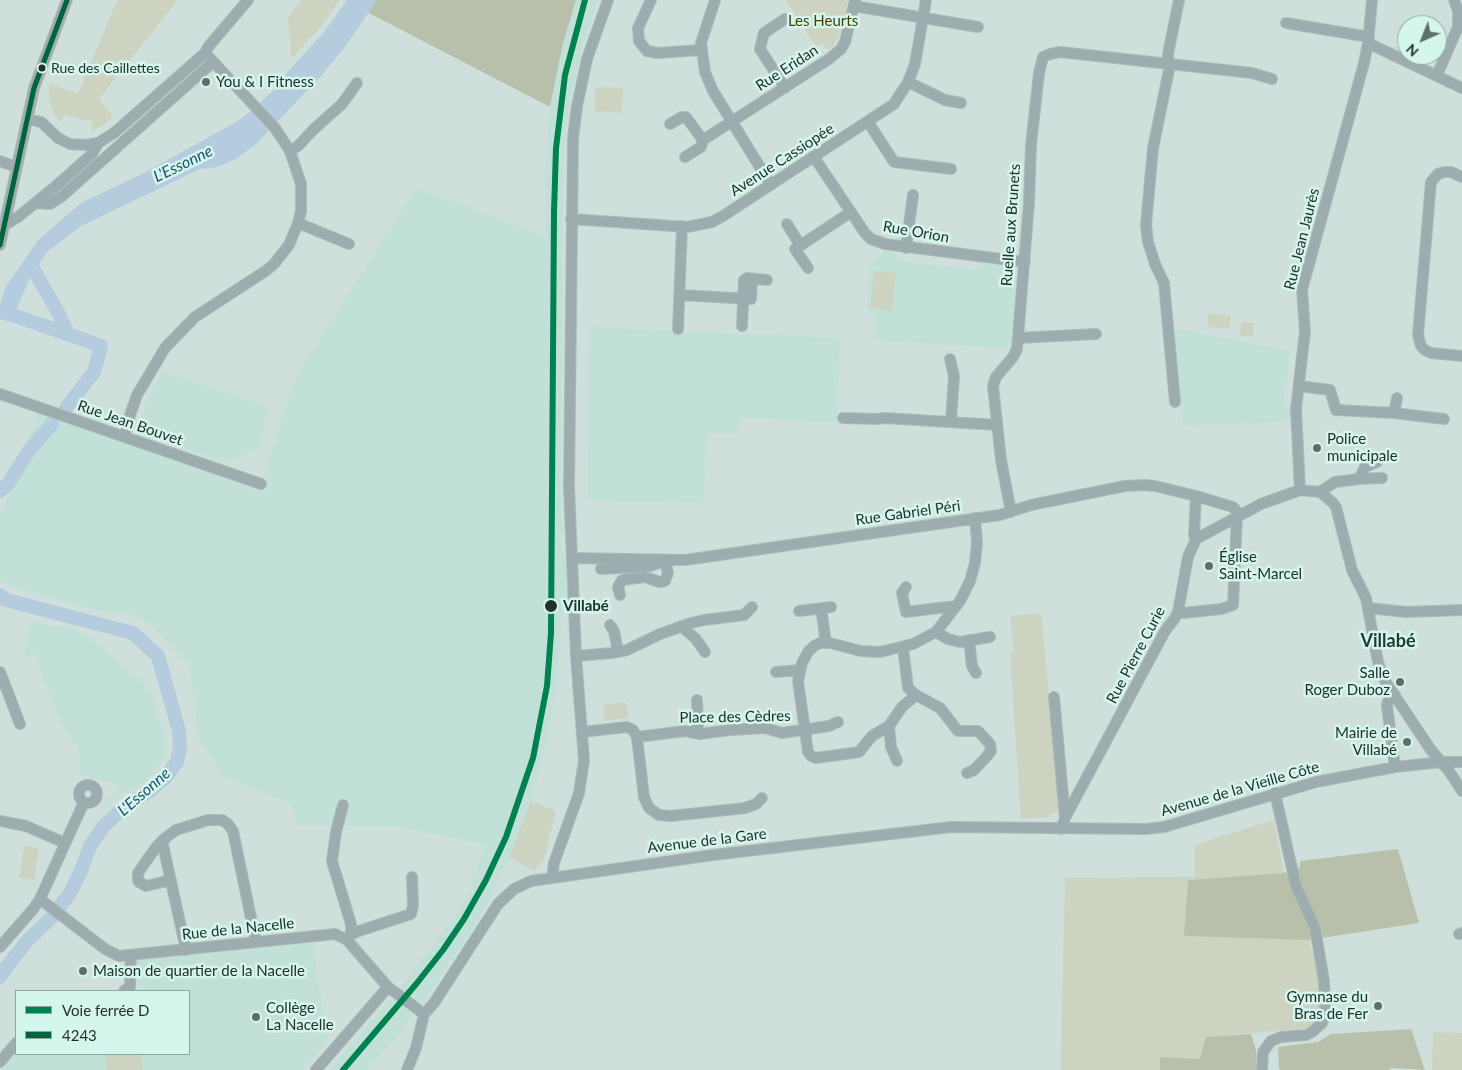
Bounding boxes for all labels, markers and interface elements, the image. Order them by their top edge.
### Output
park label: Les Heurts [788,12,858,30]
north arrow [1397,15,1447,65]
street label: Rue Eridan [752,41,822,95]
text: N [1402,41,1422,60]
place label: Rue des Caillettes [51,60,160,76]
marker: Rue des Caillettes [37,63,47,73]
place label: You & I Fitness [216,73,314,91]
marker: You & I Fitness [200,76,212,88]
street label: Avenue Cassiopée [727,120,837,200]
water label: L'Essonne [150,141,216,187]
street label: Ruelle aux Brunets [998,163,1024,287]
street label: Rue Jean Jaurès [1281,186,1323,292]
street label: Rue Orion [881,217,951,247]
street label: Rue Jean Bouvet [75,397,185,449]
place label: Police municipale [1327,430,1398,465]
marker: Police municipale [1311,442,1323,454]
street label: Rue Gabriel Péri [854,497,962,529]
place label: Église Saint-Marcel [1219,548,1302,583]
marker: Église Saint-Marcel [1203,560,1215,572]
place label: Villabé [563,597,609,615]
marker: Villabé [543,598,559,614]
street label: Rue Pierre Curie [1103,603,1169,707]
district label: Villabé [1361,630,1415,652]
place label: Salle Roger Duboz [1305,664,1390,699]
marker: Salle Roger Duboz [1394,676,1406,688]
street label: Place des Cèdres [679,707,791,727]
place label: Mairie de Villabé [1335,724,1397,759]
marker: Mairie de Villabé [1401,736,1413,748]
street label: Avenue de la Vieille Côte [1159,758,1321,820]
water label: L'Essonne [114,764,174,820]
street label: Avenue de la Gare [646,825,768,857]
street label: Rue de la Nacelle [181,914,295,944]
place label: Maison de quartier de la Nacelle [93,962,305,980]
marker: Maison de quartier de la Nacelle [77,965,89,977]
place label: Gymnase du Bras de Fer [1286,988,1368,1023]
legend [15,990,190,1055]
place label: Collège La Nacelle [266,999,334,1034]
marker: Gymnase du Bras de Fer [1372,1000,1384,1012]
text: Voie ferrée D [62,1001,150,1019]
marker: Collège La Nacelle [250,1011,262,1023]
text: 4243 [62,1026,97,1044]

